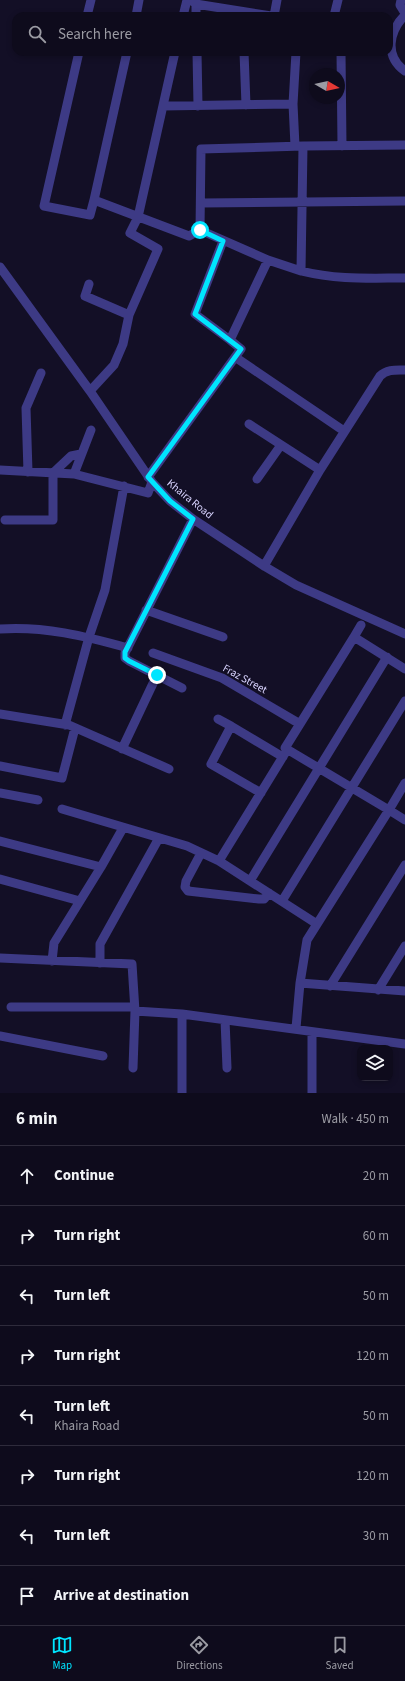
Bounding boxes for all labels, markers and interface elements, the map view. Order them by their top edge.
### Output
search box [12,12,393,56]
icon: search [26,23,48,45]
text: Search here [58,24,132,45]
north arrow [309,68,345,104]
route start [191,221,209,239]
street label: Khaira Road [164,476,216,522]
street label: Fraz Street [220,661,270,698]
route end [148,666,166,684]
map controls [357,1045,393,1081]
button: layers [357,1045,393,1081]
text: 6 min [16,1107,57,1131]
text: Walk · 450 m [321,1110,389,1128]
icon: ahead [16,1165,38,1187]
text: Continue [54,1165,114,1186]
text: 20 m [363,1167,389,1185]
icon: right [16,1225,38,1247]
text: Turn right [54,1225,120,1246]
text: 60 m [363,1227,389,1245]
icon: left [16,1285,38,1307]
text: Turn left [54,1285,110,1306]
text: 50 m [363,1287,389,1305]
icon: right [16,1345,38,1367]
text: Turn right [54,1345,120,1366]
text: 120 m [356,1347,389,1365]
text: Turn left [54,1396,110,1417]
icon: left [16,1405,38,1427]
text: 50 m [363,1407,389,1425]
text: Khaira Road [54,1417,120,1435]
icon: right [16,1465,38,1487]
text: Turn right [54,1465,120,1486]
text: 120 m [356,1467,389,1485]
icon: left [16,1525,38,1547]
text: Turn left [54,1525,110,1546]
text: 30 m [363,1527,389,1545]
icon: arrive [16,1585,38,1607]
text: Arrive at destination [54,1585,189,1606]
tab: Map [51,1634,73,1673]
tab: Directions [176,1634,223,1673]
tab: Saved [326,1634,354,1673]

